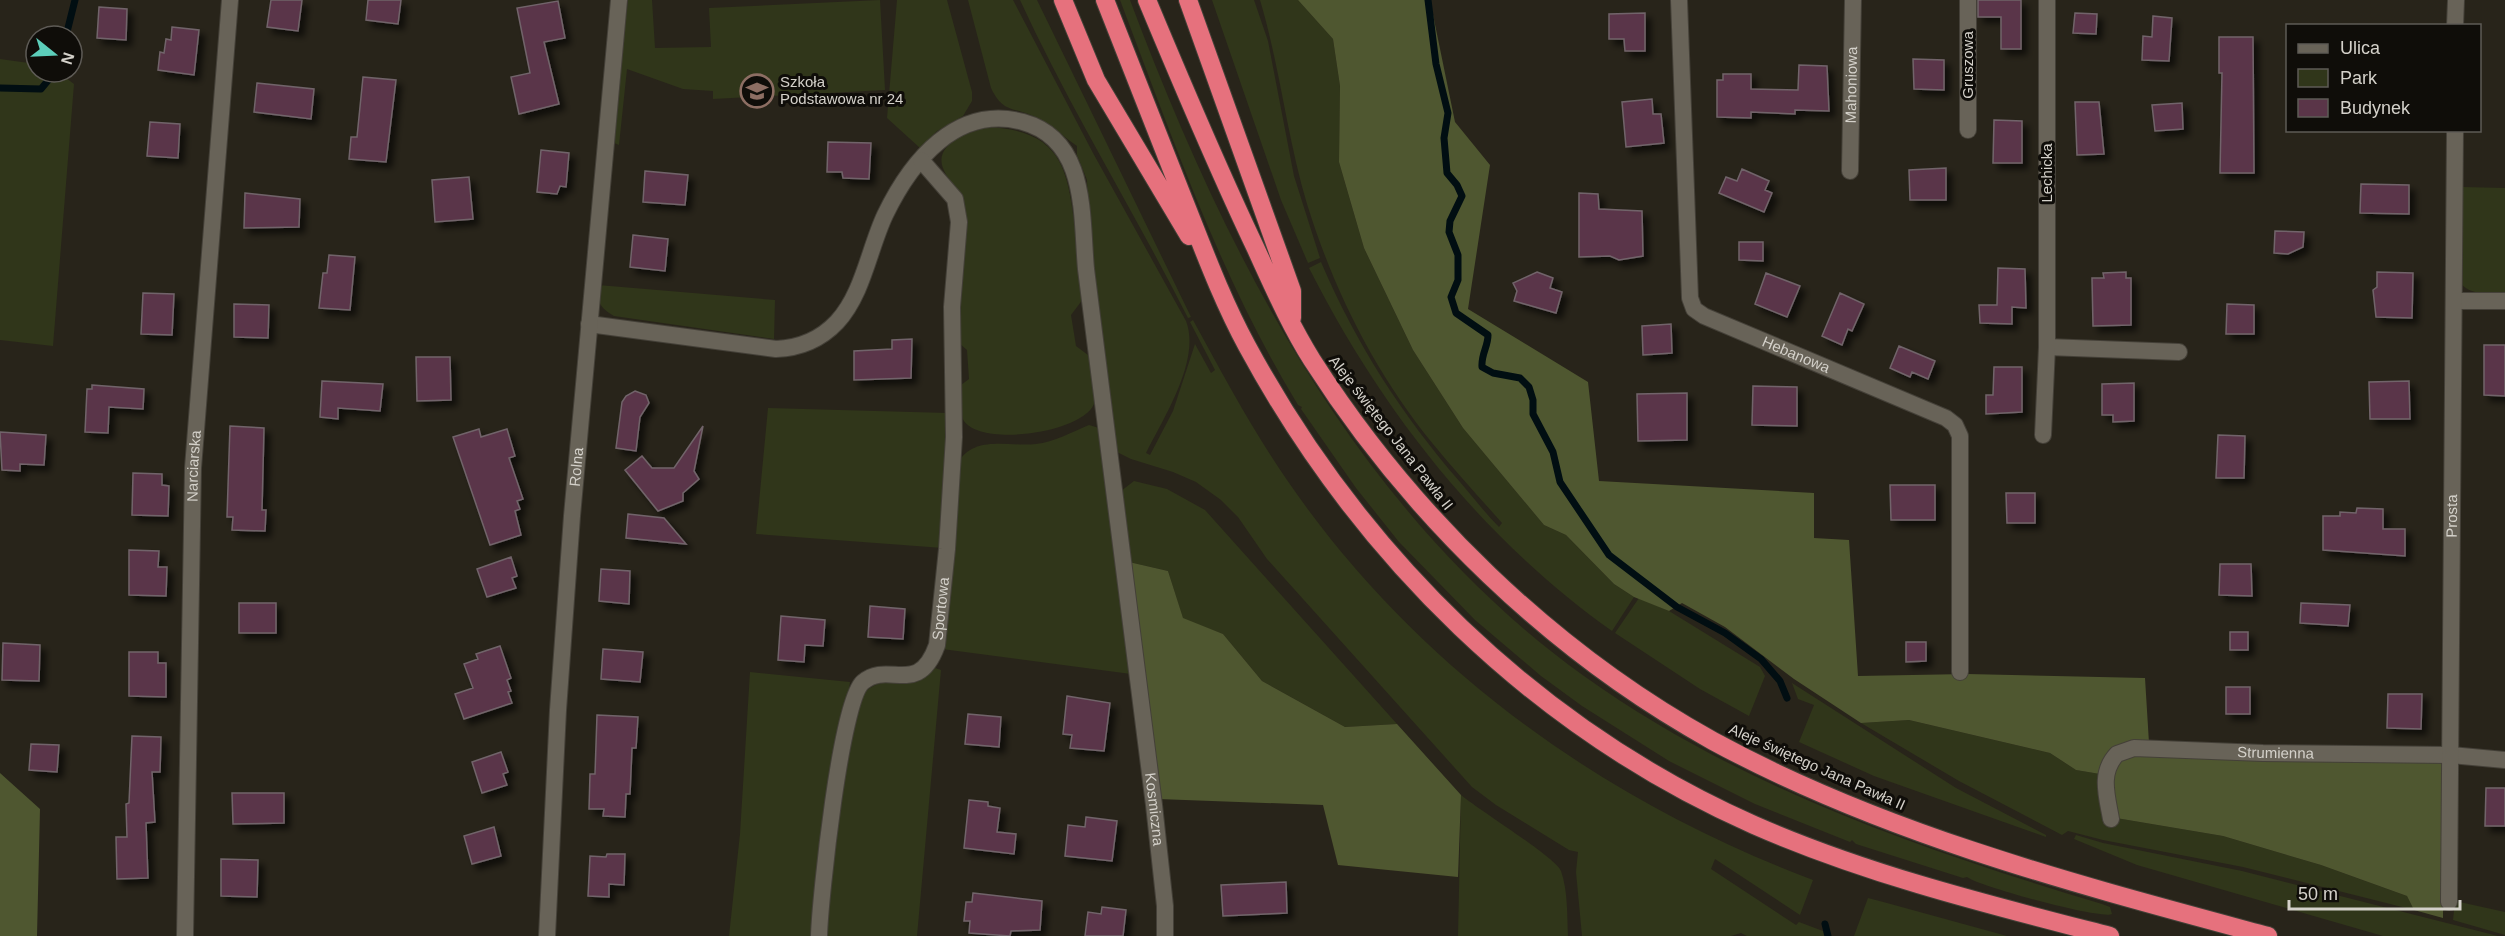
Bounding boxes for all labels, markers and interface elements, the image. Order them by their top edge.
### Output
north arrow [24,24,84,84]
legend [2286,24,2481,132]
street label: Gruszowa [1959,31,1976,99]
text: Ulica [2340,38,2381,58]
street label: Mahoniowa [1842,46,1860,124]
text: N [58,50,78,67]
text: Park [2340,68,2378,88]
school or university icon: Szkoła Podstawowa nr 24 [739,73,775,109]
place label: Szkoła Podstawowa nr 24 [780,73,903,107]
text: Budynek [2340,98,2411,118]
street label: Lechicka [2038,143,2055,203]
street label: Hebanowa [1760,333,1833,376]
street label: Aleje świętego Jana Pawła II [1326,352,1457,513]
street label: Narciarska [183,429,204,502]
street label: Rolna [566,446,586,487]
street label: Prosta [2443,494,2460,538]
street label: Sportowa [929,576,952,641]
street label: Aleje świętego Jana Pawła II [1727,720,1908,813]
street label: Strumienna [2237,743,2315,762]
street label: Kosmiczna [1142,772,1167,847]
scale bar [2289,873,2460,911]
text: 50 m [2298,884,2338,904]

